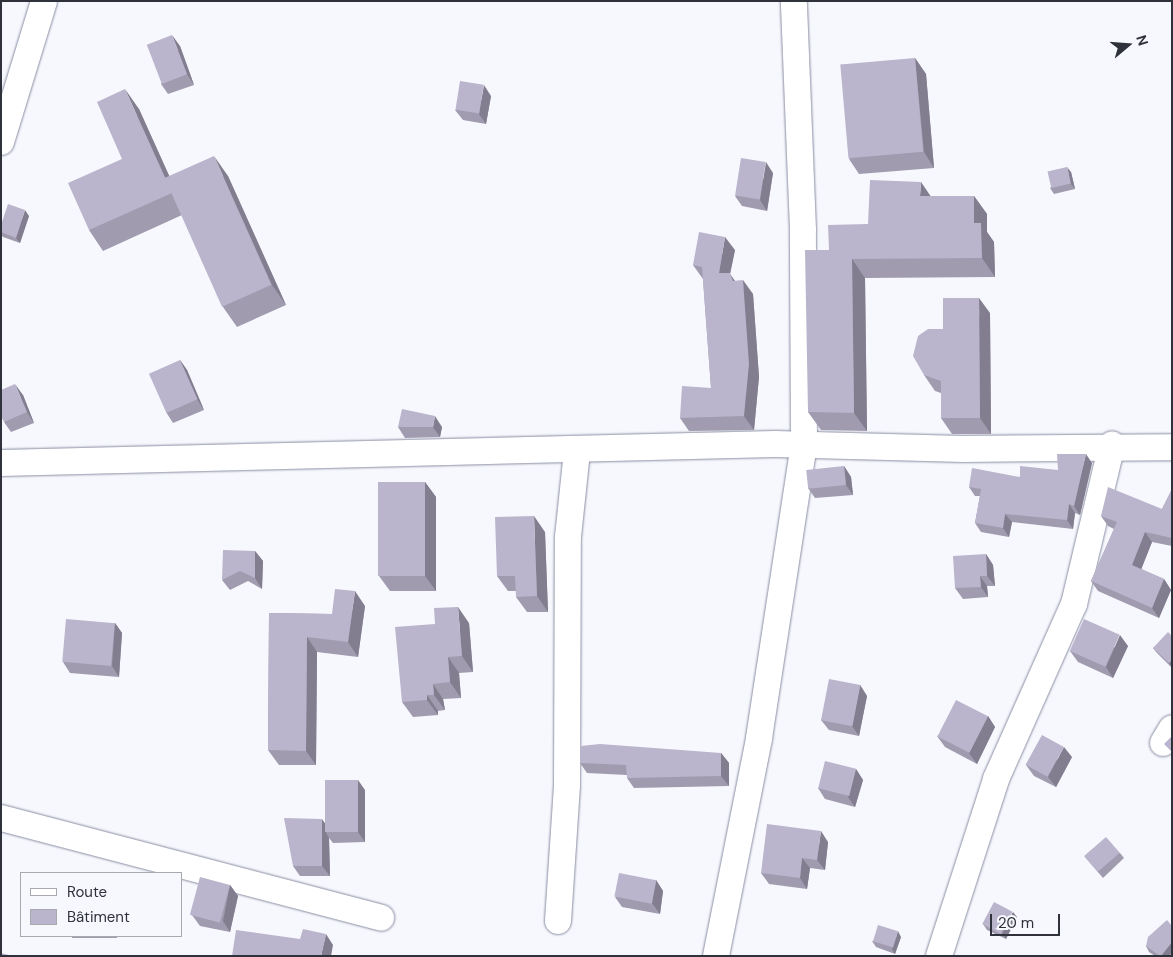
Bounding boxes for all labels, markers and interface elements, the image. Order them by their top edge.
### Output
north arrow [1103,20,1153,70]
text: N [1132,33,1152,48]
legend [20,872,182,937]
text: Route [67,882,107,902]
scale bar [993,904,1063,936]
text: Bâtiment [67,907,130,927]
text: 20 m [998,913,1034,933]

